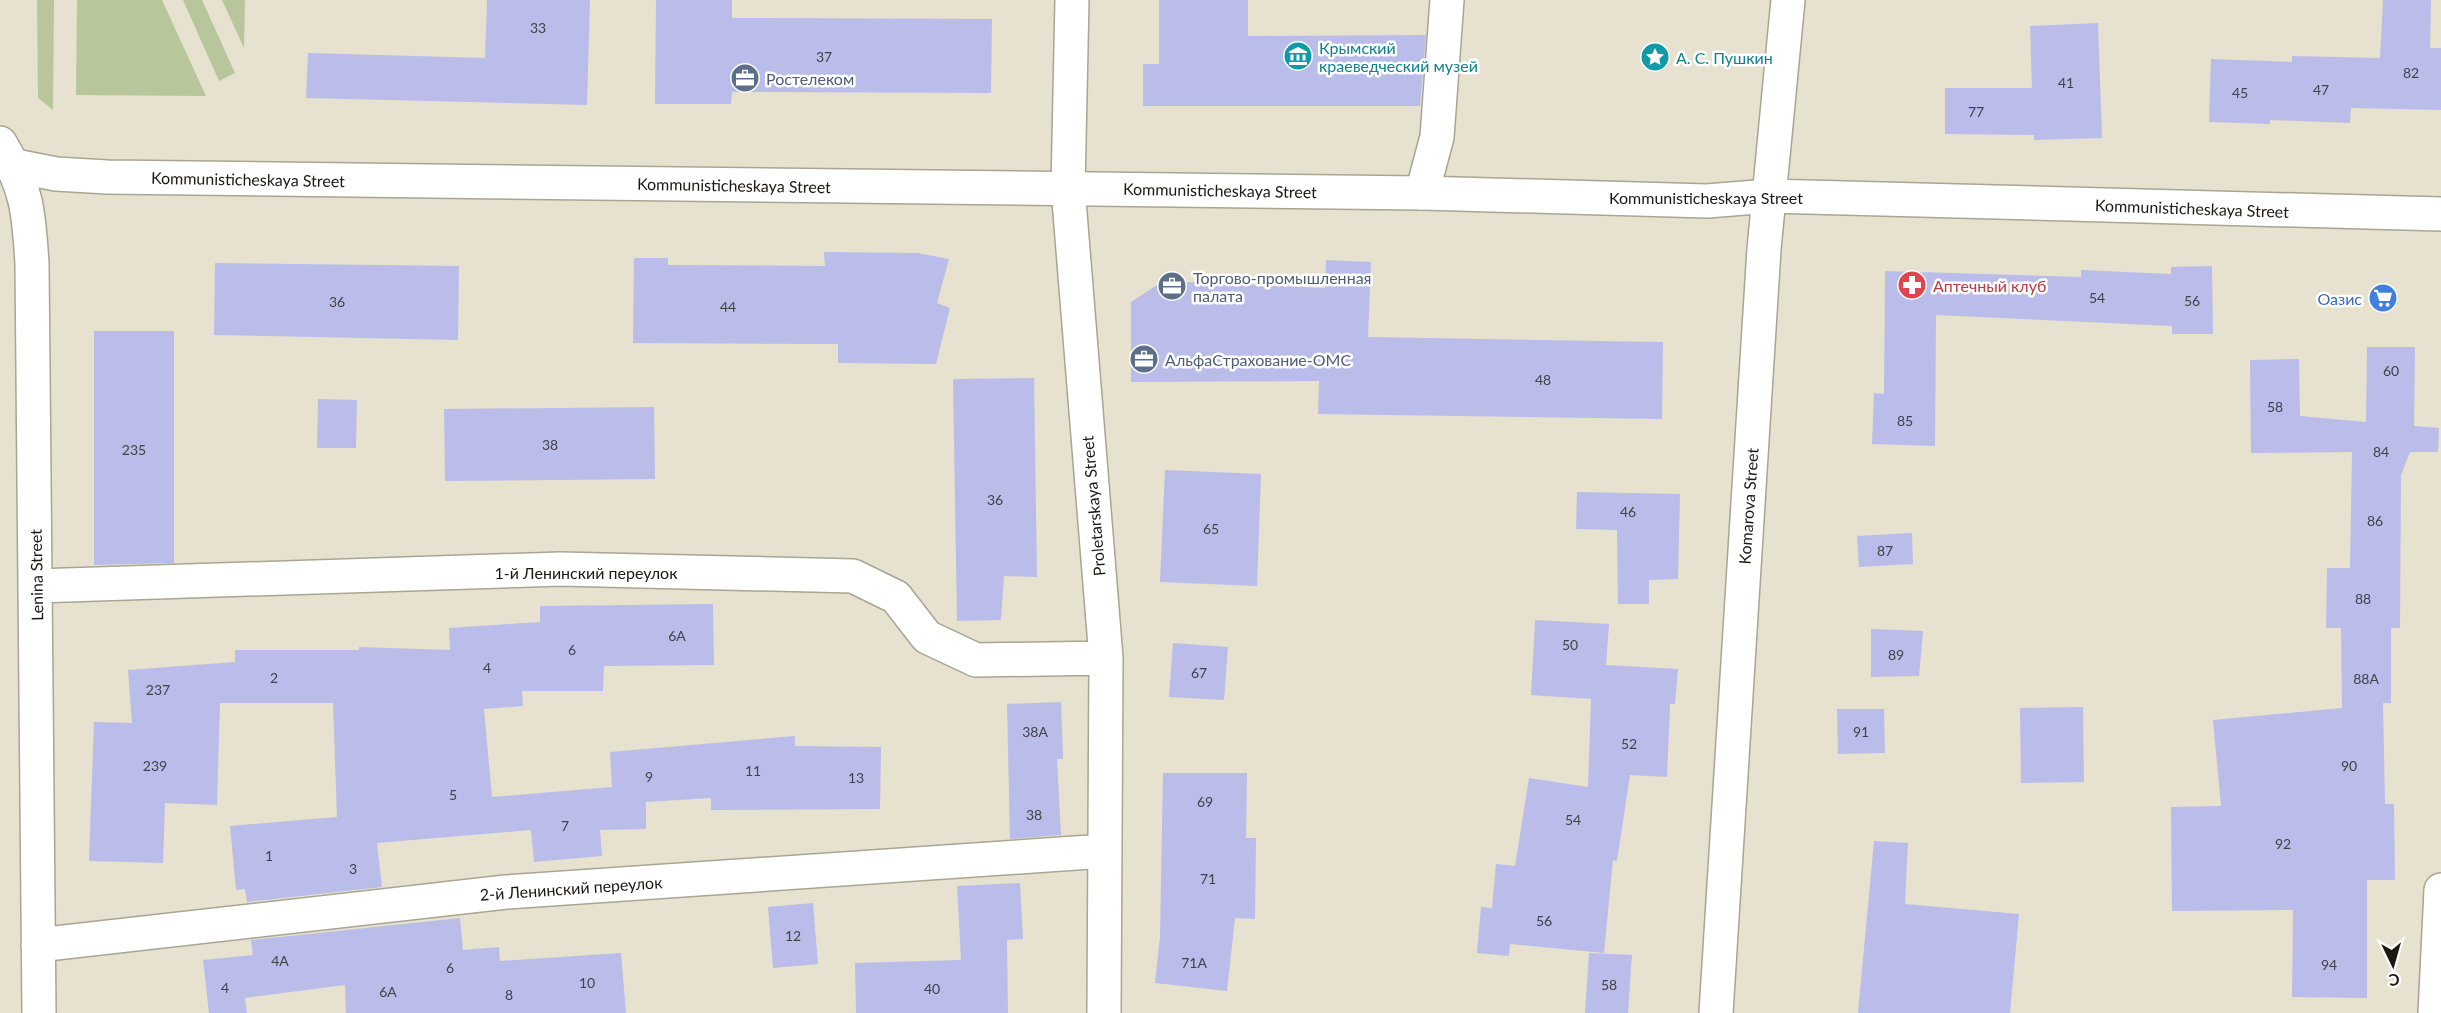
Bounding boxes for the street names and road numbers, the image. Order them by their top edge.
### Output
street label: Kommunisticheskaya Street [151,168,345,190]
street label: Kommunisticheskaya Street [637,174,831,196]
street label: Kommunisticheskaya Street [1123,179,1317,201]
street label: Kommunisticheskaya Street [1609,188,1803,207]
street label: Kommunisticheskaya Street [2095,195,2290,221]
street label: Proletarskaya Street [1077,435,1109,577]
street label: Komarova Street [1734,447,1762,565]
street label: Lenina Street [26,529,46,621]
street label: 1-й Ленинский переулок [495,563,678,582]
street label: 2-й Ленинский переулок [479,872,664,904]

